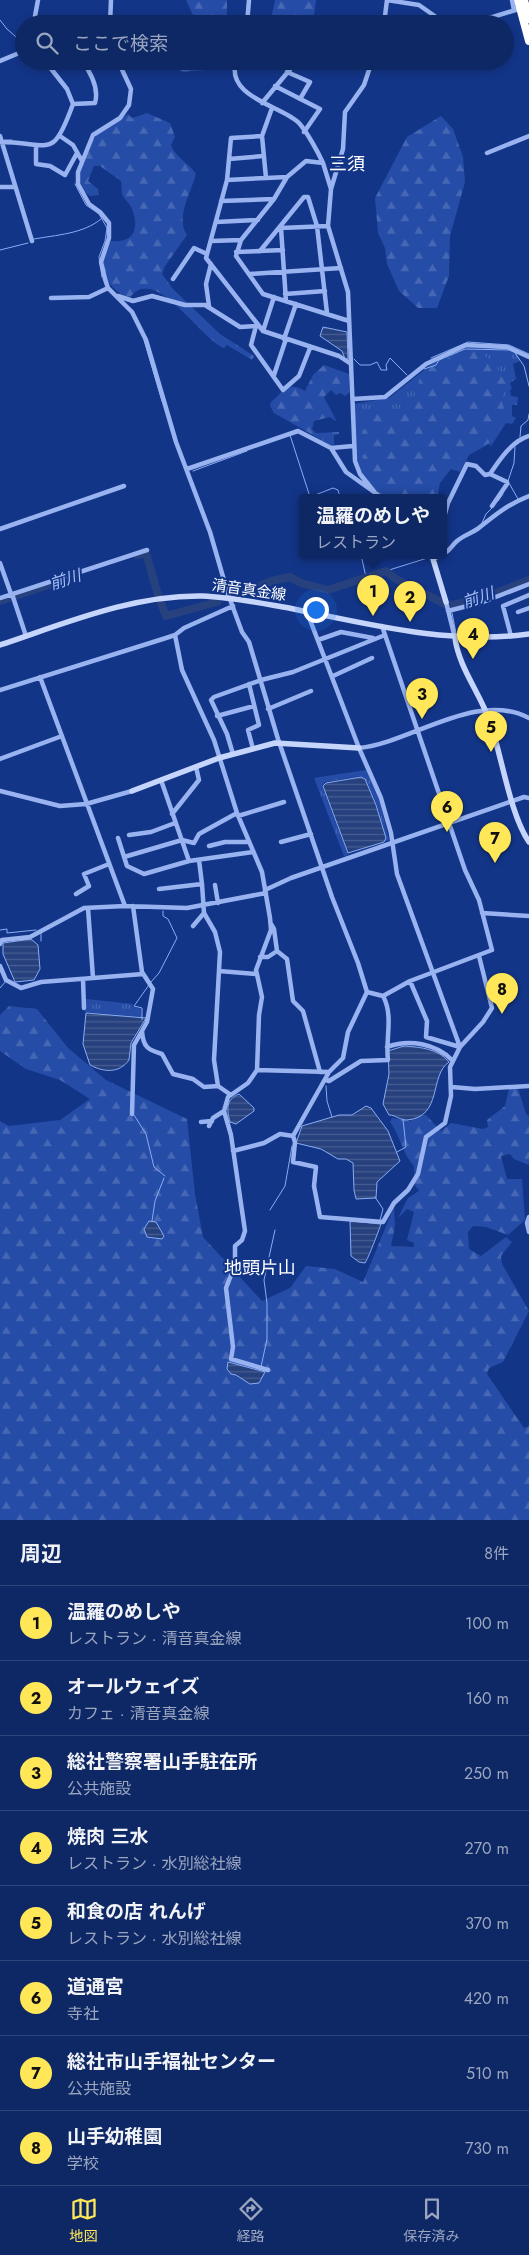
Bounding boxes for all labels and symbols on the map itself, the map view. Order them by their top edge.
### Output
district label: 三須 [329,151,365,177]
water label: 前川 [46,563,86,595]
street label: 清音真金線 [210,574,288,606]
pin: 1 [357,575,389,616]
pin: 2 [394,581,426,622]
water label: 前川 [459,581,499,614]
your location [303,597,329,623]
pin: 4 [457,618,489,659]
pin: 3 [406,678,438,719]
pin: 5 [475,711,507,752]
pin: 6 [431,791,463,832]
pin: 7 [479,822,511,863]
pin: 8 [486,973,518,1014]
district label: 地頭片山 [224,1255,296,1281]

